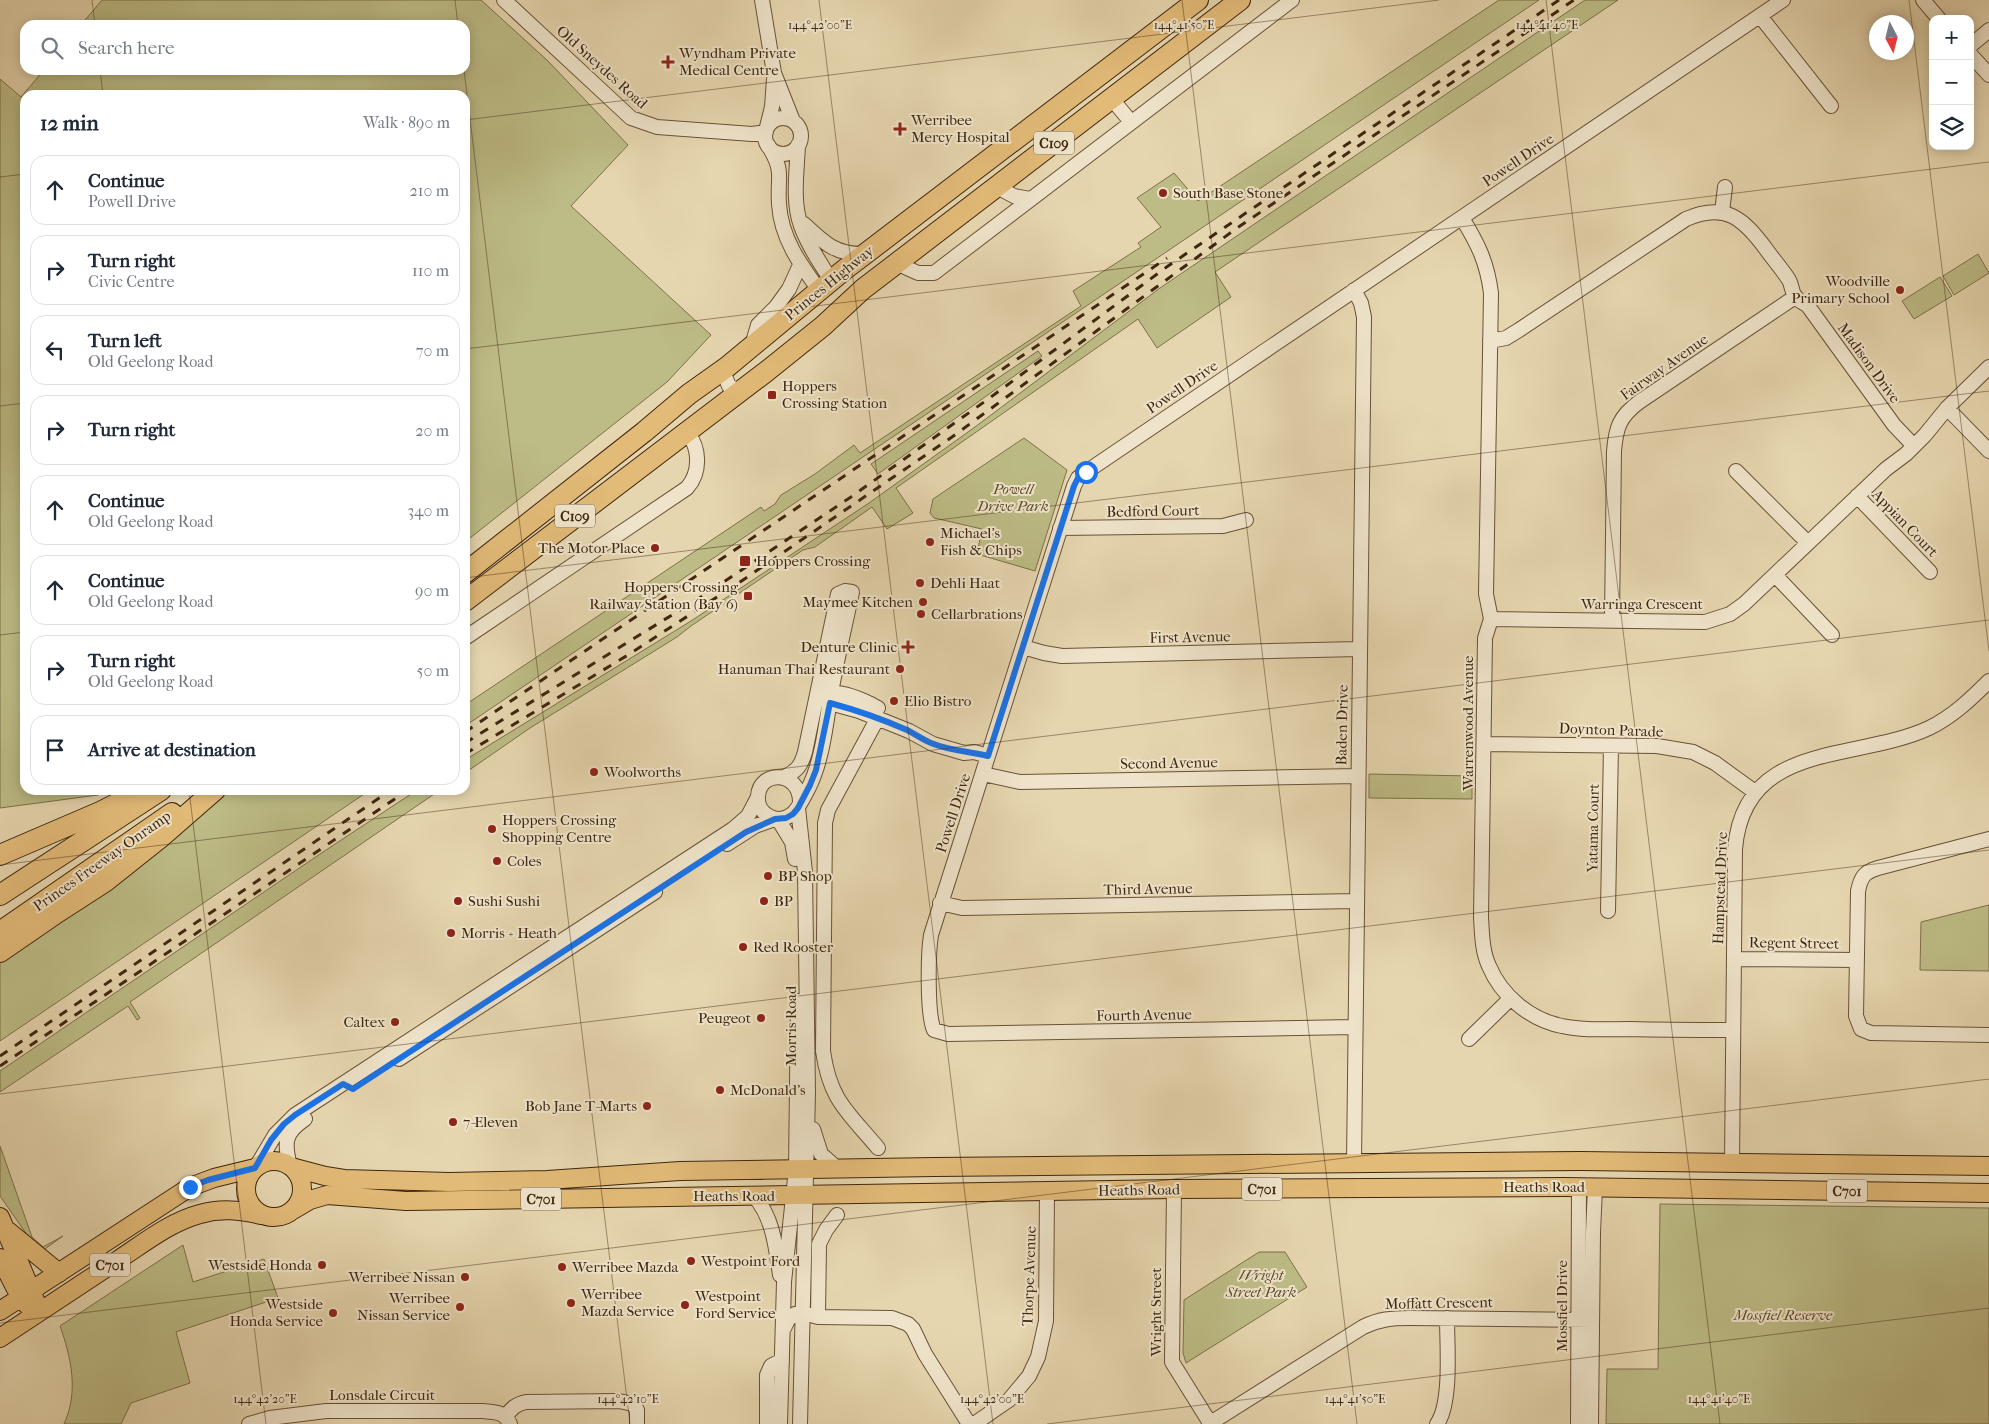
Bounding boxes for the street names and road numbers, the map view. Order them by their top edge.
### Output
street label: Old Sneydes Road [553,21,652,113]
street label: Powell Drive [1479,129,1558,191]
road number: C109 [1034,132,1074,154]
street label: Princes Highway [781,241,878,324]
street label: Madison Drive [1834,319,1905,407]
street label: Fairway Avenue [1617,330,1712,404]
street label: Powell Drive [1143,356,1222,418]
street label: Appian Court [1868,485,1942,561]
street label: Bedford Court [1106,501,1200,521]
road number: C109 [555,504,595,528]
street label: Warringa Crescent [1580,595,1704,613]
street label: First Avenue [1149,627,1231,647]
street label: Warrenwood Avenue [1459,655,1477,792]
street label: Baden Drive [1332,684,1352,766]
street label: Doynton Parade [1558,719,1664,741]
street label: Second Avenue [1120,753,1219,773]
street label: Powell Drive [932,770,974,855]
street label: Yatama Court [1583,783,1603,874]
street label: Princes Freeway Onramp [30,807,174,915]
street label: Hampstead Drive [1709,831,1731,945]
street label: Third Avenue [1103,879,1193,899]
street label: Regent Street [1749,933,1840,953]
street label: Morris Road [782,985,800,1066]
street label: Fourth Avenue [1096,1005,1193,1025]
road number: C701 [1242,1178,1282,1200]
street label: Heaths Road [1503,1178,1586,1196]
street label: Heaths Road [1098,1180,1181,1200]
road number: C701 [1827,1180,1867,1202]
street label: Heaths Road [693,1187,776,1205]
road number: C701 [521,1188,561,1210]
street label: Thorpe Avenue [1018,1225,1040,1326]
road number: C701 [90,1254,130,1276]
street label: Mossfiel Drive [1553,1259,1571,1352]
street label: Wright Street [1147,1267,1165,1358]
street label: Moffatt Crescent [1385,1293,1494,1313]
street label: Lonsdale Circuit [329,1386,436,1404]

